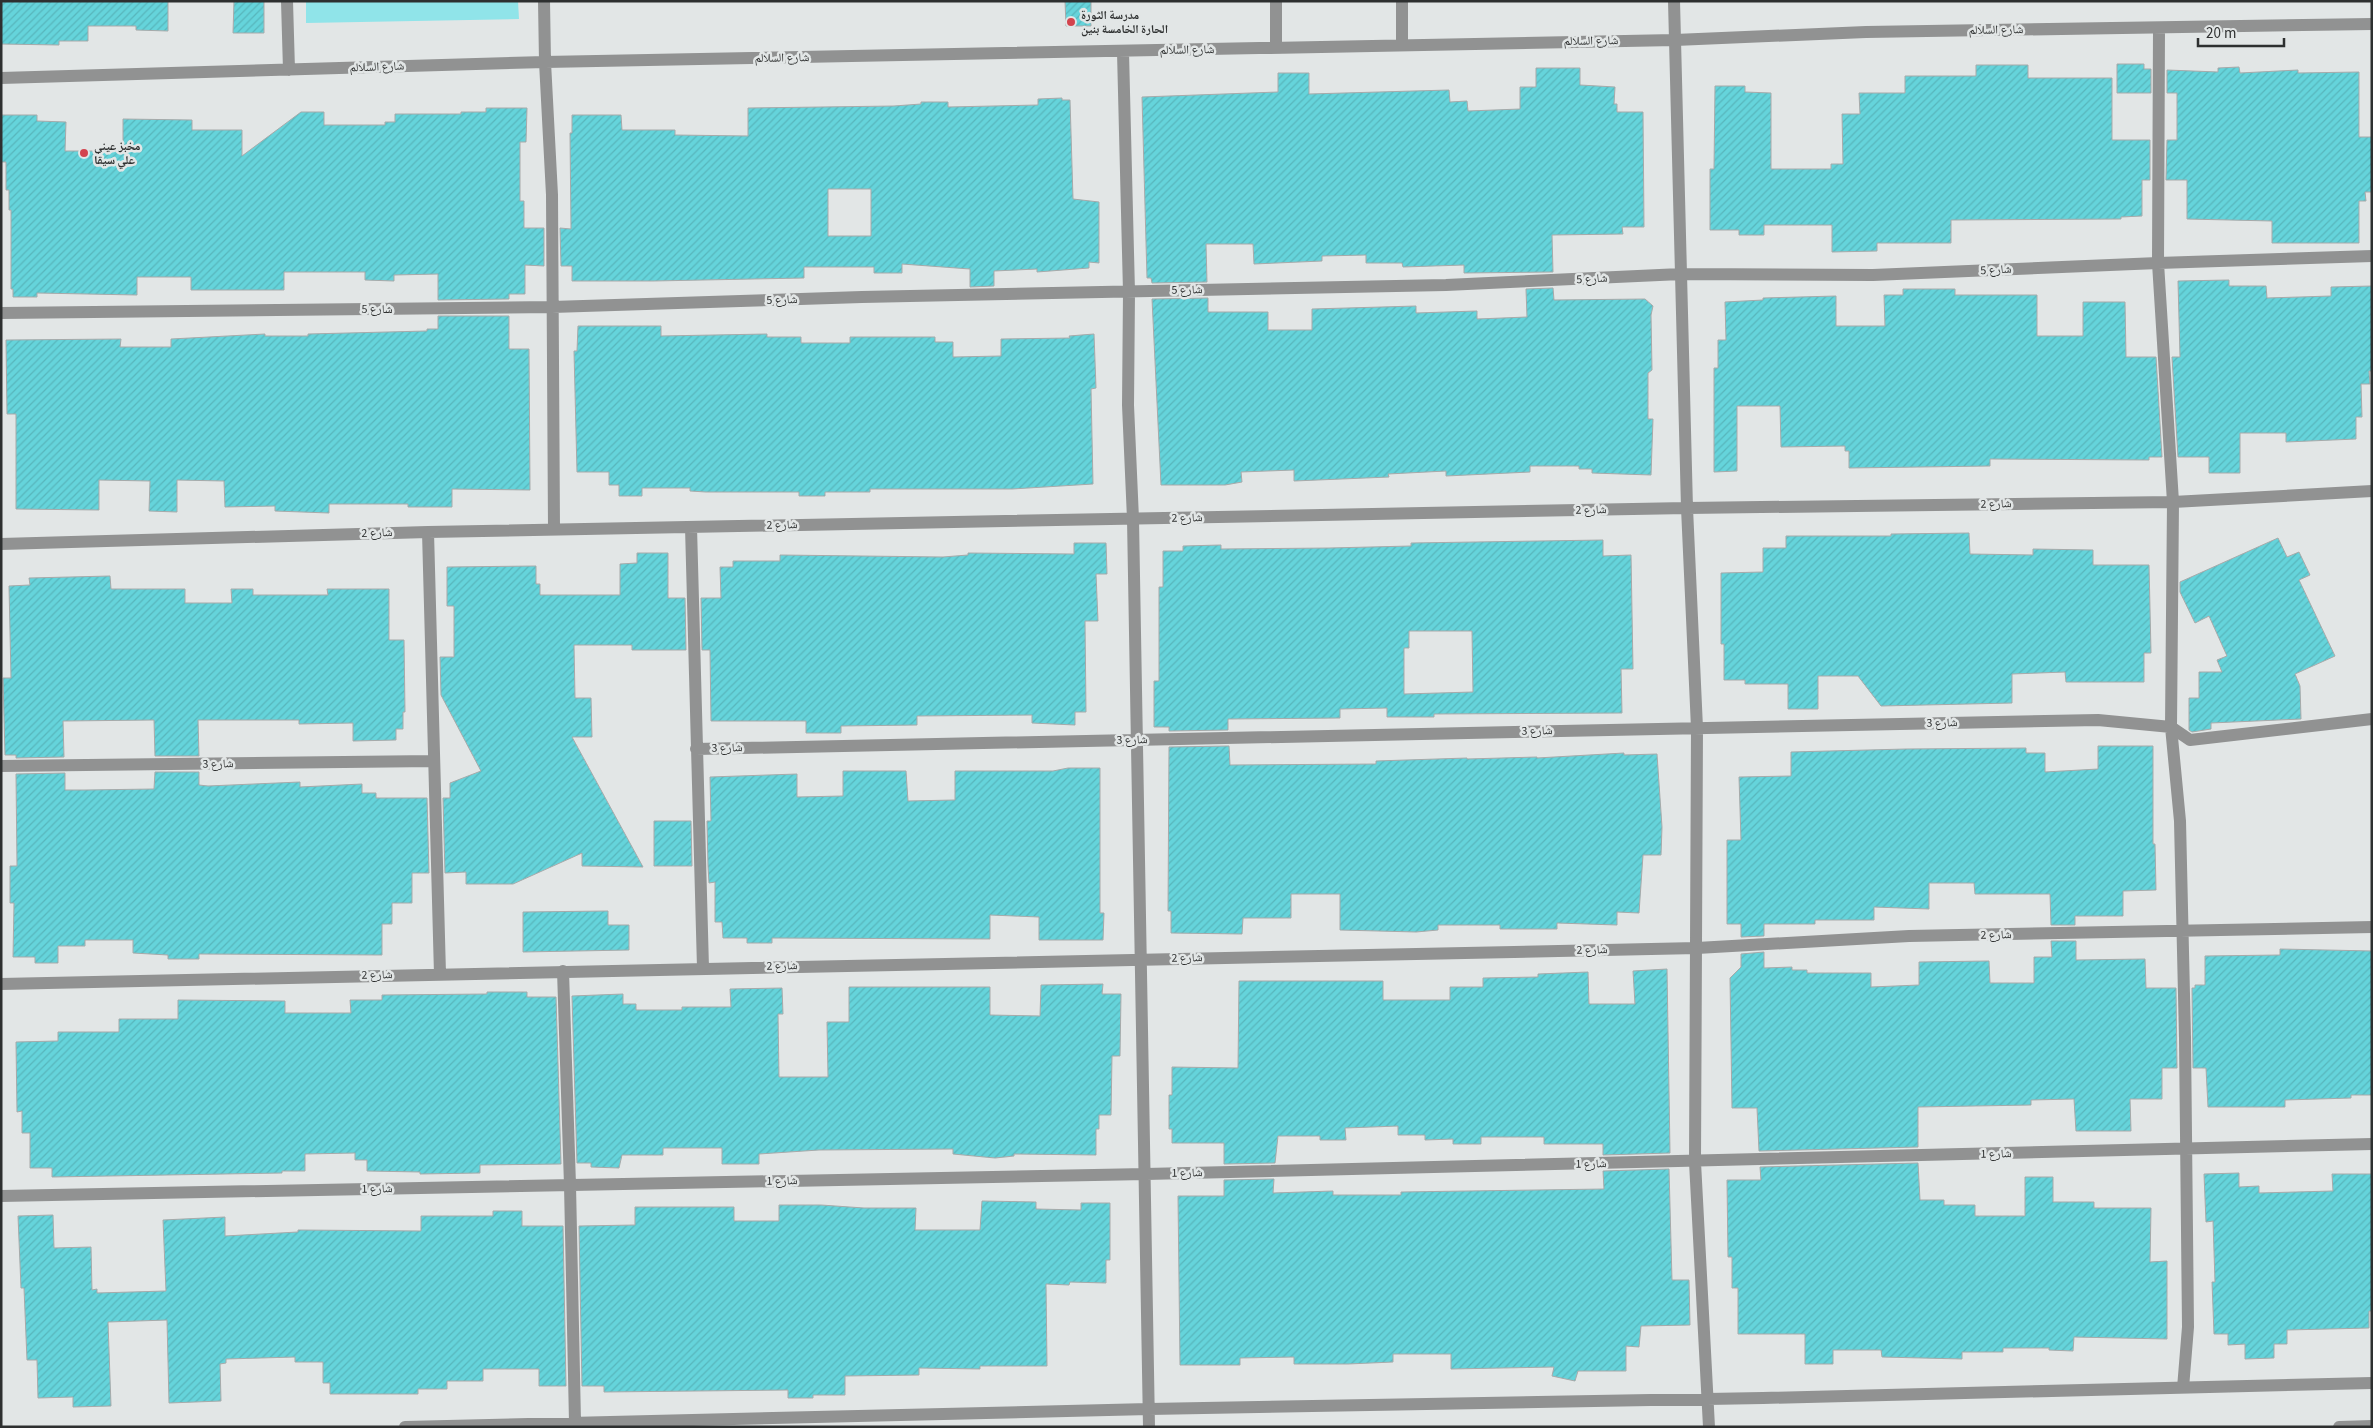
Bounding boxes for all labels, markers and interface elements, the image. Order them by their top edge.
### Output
place label: مدرسة الثورة الحارة الخامسة بنين [1081,7,1168,38]
scale bar [2198,15,2284,47]
marker: مدرسة الثورة الحارة الخامسة بنين [1065,16,1077,28]
street label: شارع السلالم [1968,21,2024,39]
text: 20 m [2206,23,2236,44]
street label: شارع السلالم [1563,32,1619,50]
street label: شارع السلالم [1159,41,1215,59]
street label: شارع السلالم [754,49,810,67]
street label: شارع السلالم [349,58,405,76]
place label: مخبز عيني علي سيقا [94,138,141,169]
marker: مخبز عيني علي سيقا [78,147,90,159]
street label: شارع 5 [1980,261,2012,279]
street label: شارع 5 [1576,270,1608,288]
street label: شارع 5 [1171,281,1203,299]
street label: شارع 5 [766,291,798,309]
street label: شارع 5 [361,301,393,318]
street label: شارع 2 [1980,495,2012,513]
street label: شارع 2 [1575,501,1607,519]
street label: شارع 2 [1171,509,1203,527]
street label: شارع 2 [766,516,798,534]
street label: شارع 2 [361,524,393,542]
street label: شارع 3 [1926,714,1958,732]
street label: شارع 3 [1521,722,1553,740]
street label: شارع 3 [1116,731,1148,749]
street label: شارع 3 [711,739,743,757]
street label: شارع 3 [202,755,234,773]
street label: شارع 2 [1980,926,2012,944]
street label: شارع 2 [1576,941,1608,959]
street label: شارع 2 [1171,949,1203,967]
street label: شارع 2 [766,957,798,975]
street label: شارع 2 [361,966,393,984]
street label: شارع 1 [1980,1145,2012,1163]
street label: شارع 1 [1575,1155,1607,1173]
street label: شارع 1 [1171,1164,1203,1182]
street label: شارع 1 [766,1172,798,1190]
street label: شارع 1 [361,1180,393,1198]

